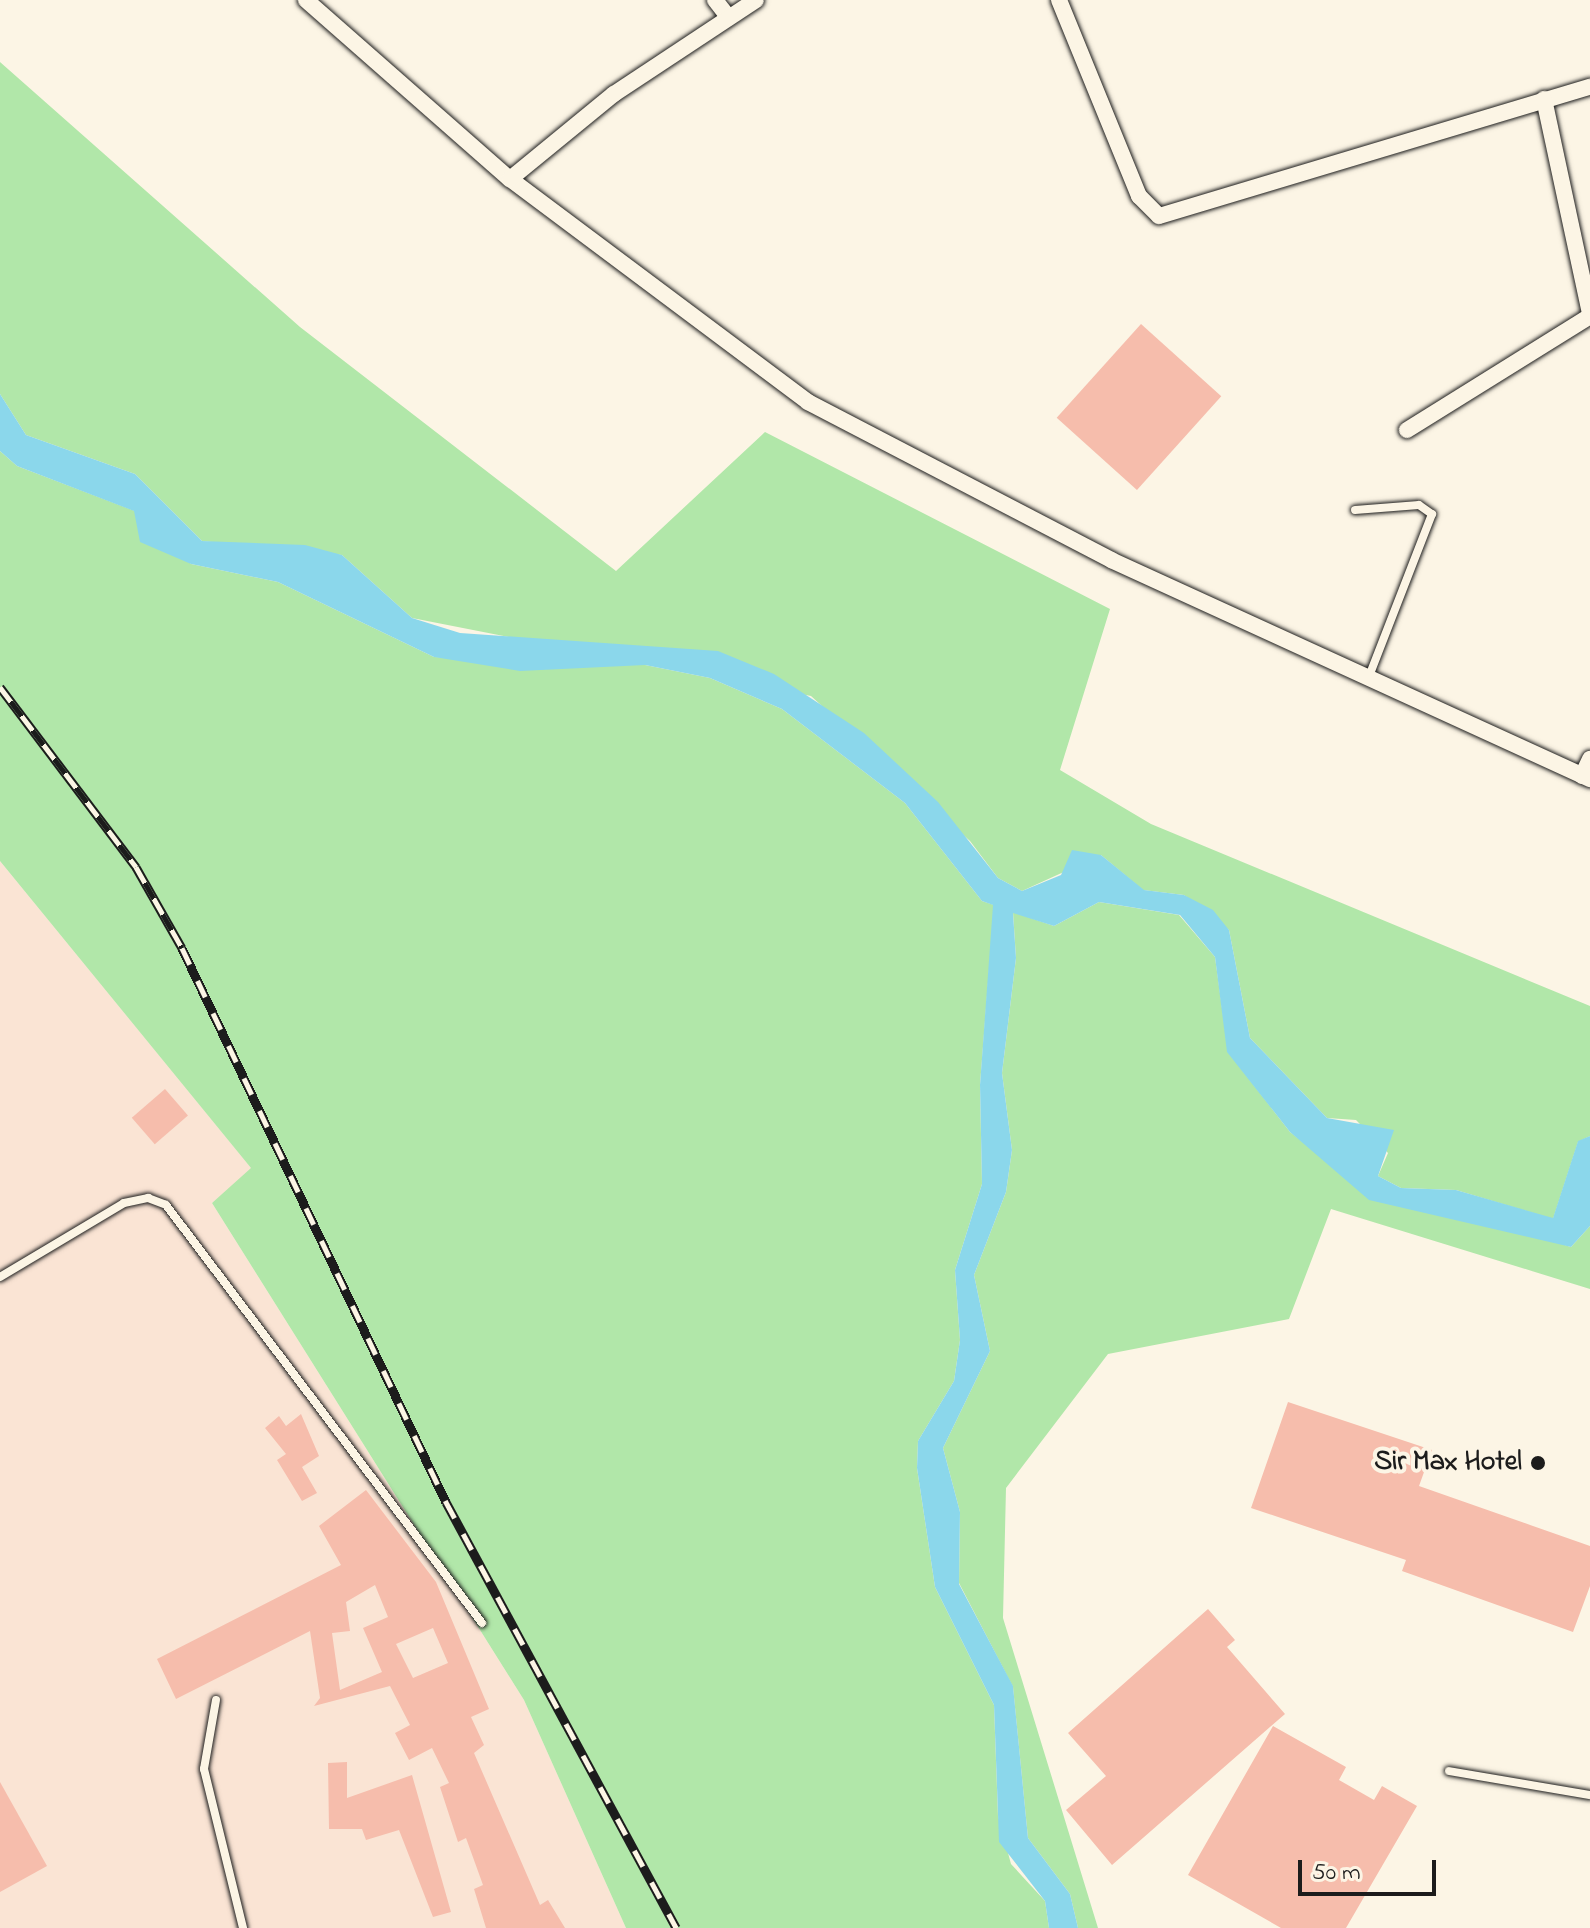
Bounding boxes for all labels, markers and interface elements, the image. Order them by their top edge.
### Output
place label: Sir Max Hotel [1374,1446,1522,1480]
marker: Sir Max Hotel [1529,1454,1547,1472]
scale bar [1302,1844,1440,1894]
text: 50 m [1312,1856,1361,1891]

